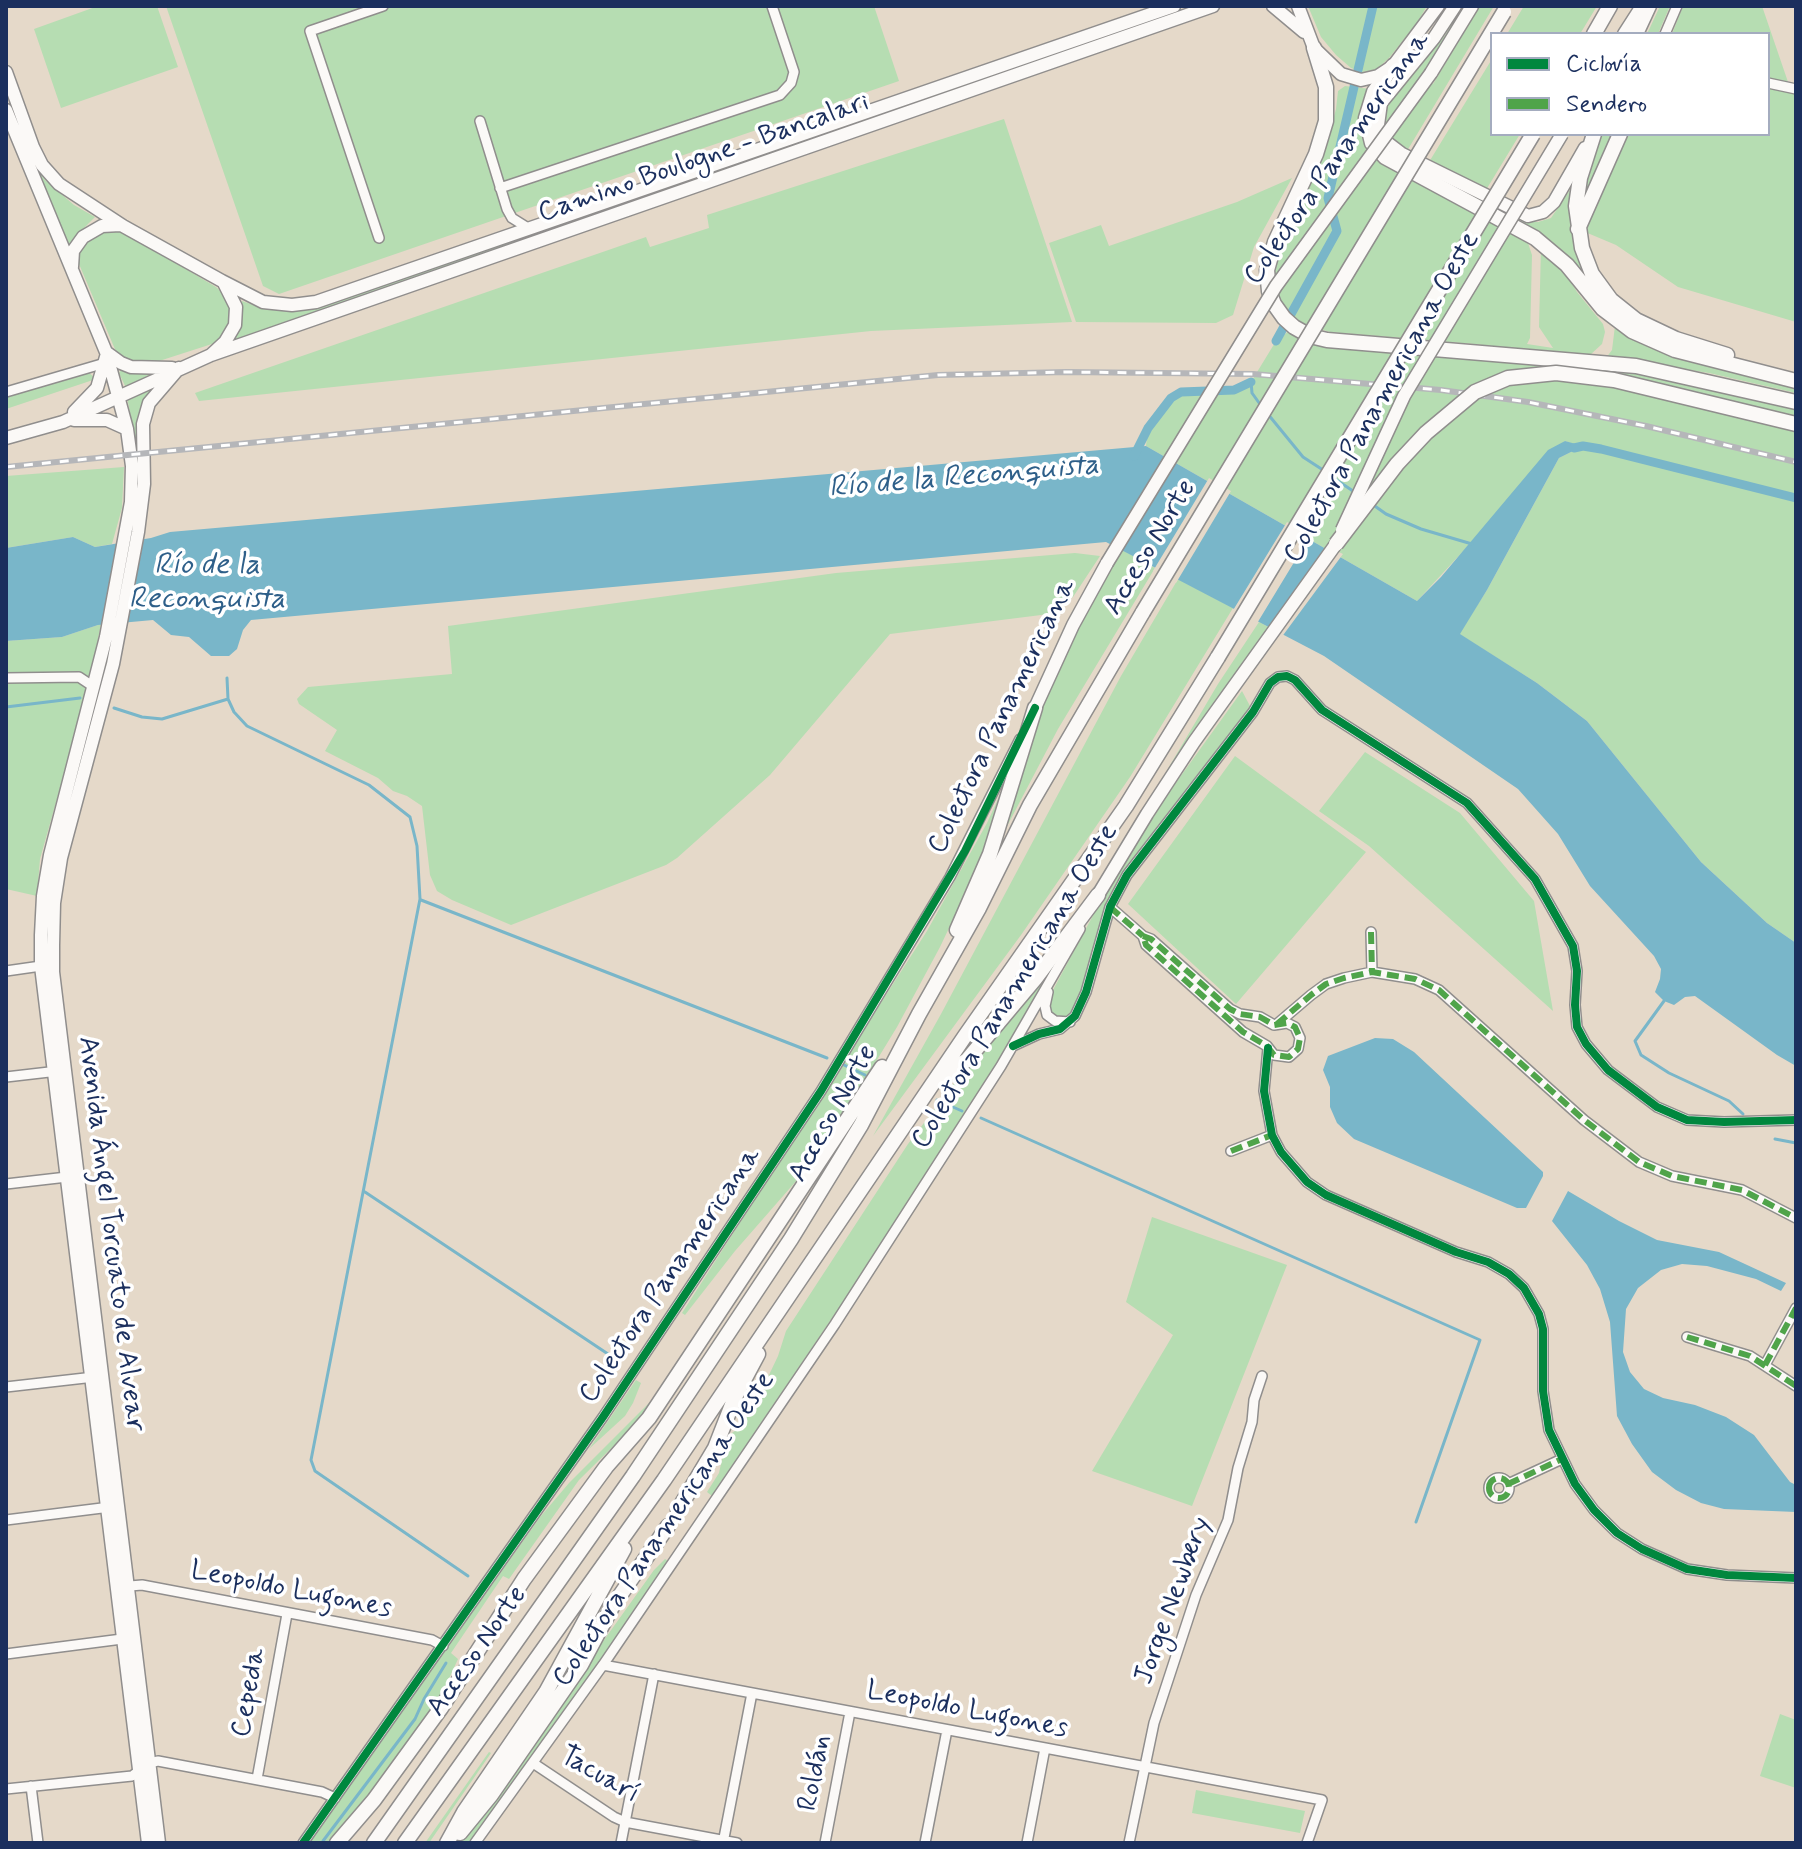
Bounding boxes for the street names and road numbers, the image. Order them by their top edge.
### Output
street label: Colectora Panamericana [1238,26,1438,292]
street label: Camino Boulogne - Bancalari [534,87,874,231]
street label: Colectora Panamericana Oeste [1278,227,1488,569]
street label: Acceso Norte [1097,474,1205,622]
street label: Colectora Panamericana [922,574,1084,860]
street label: Colectora Panamericana Oeste [905,818,1127,1156]
street label: Avenida Ángel Torcuato de Alvear [69,1034,151,1434]
street label: Acceso Norte [782,1039,886,1189]
street label: Colectora Panamericana [573,1142,769,1410]
street label: Colectora Panamericana Oeste [547,1366,783,1694]
street label: Jorge Newbery [1128,1513,1220,1689]
street label: Leopoldo Lugones [188,1555,394,1627]
street label: Acceso Norte [421,1580,535,1724]
street label: Cepeda [226,1646,274,1740]
street label: Leopoldo Lugones [864,1675,1070,1747]
street label: Roldán [792,1732,840,1814]
street label: Tacuarí [553,1740,645,1812]

